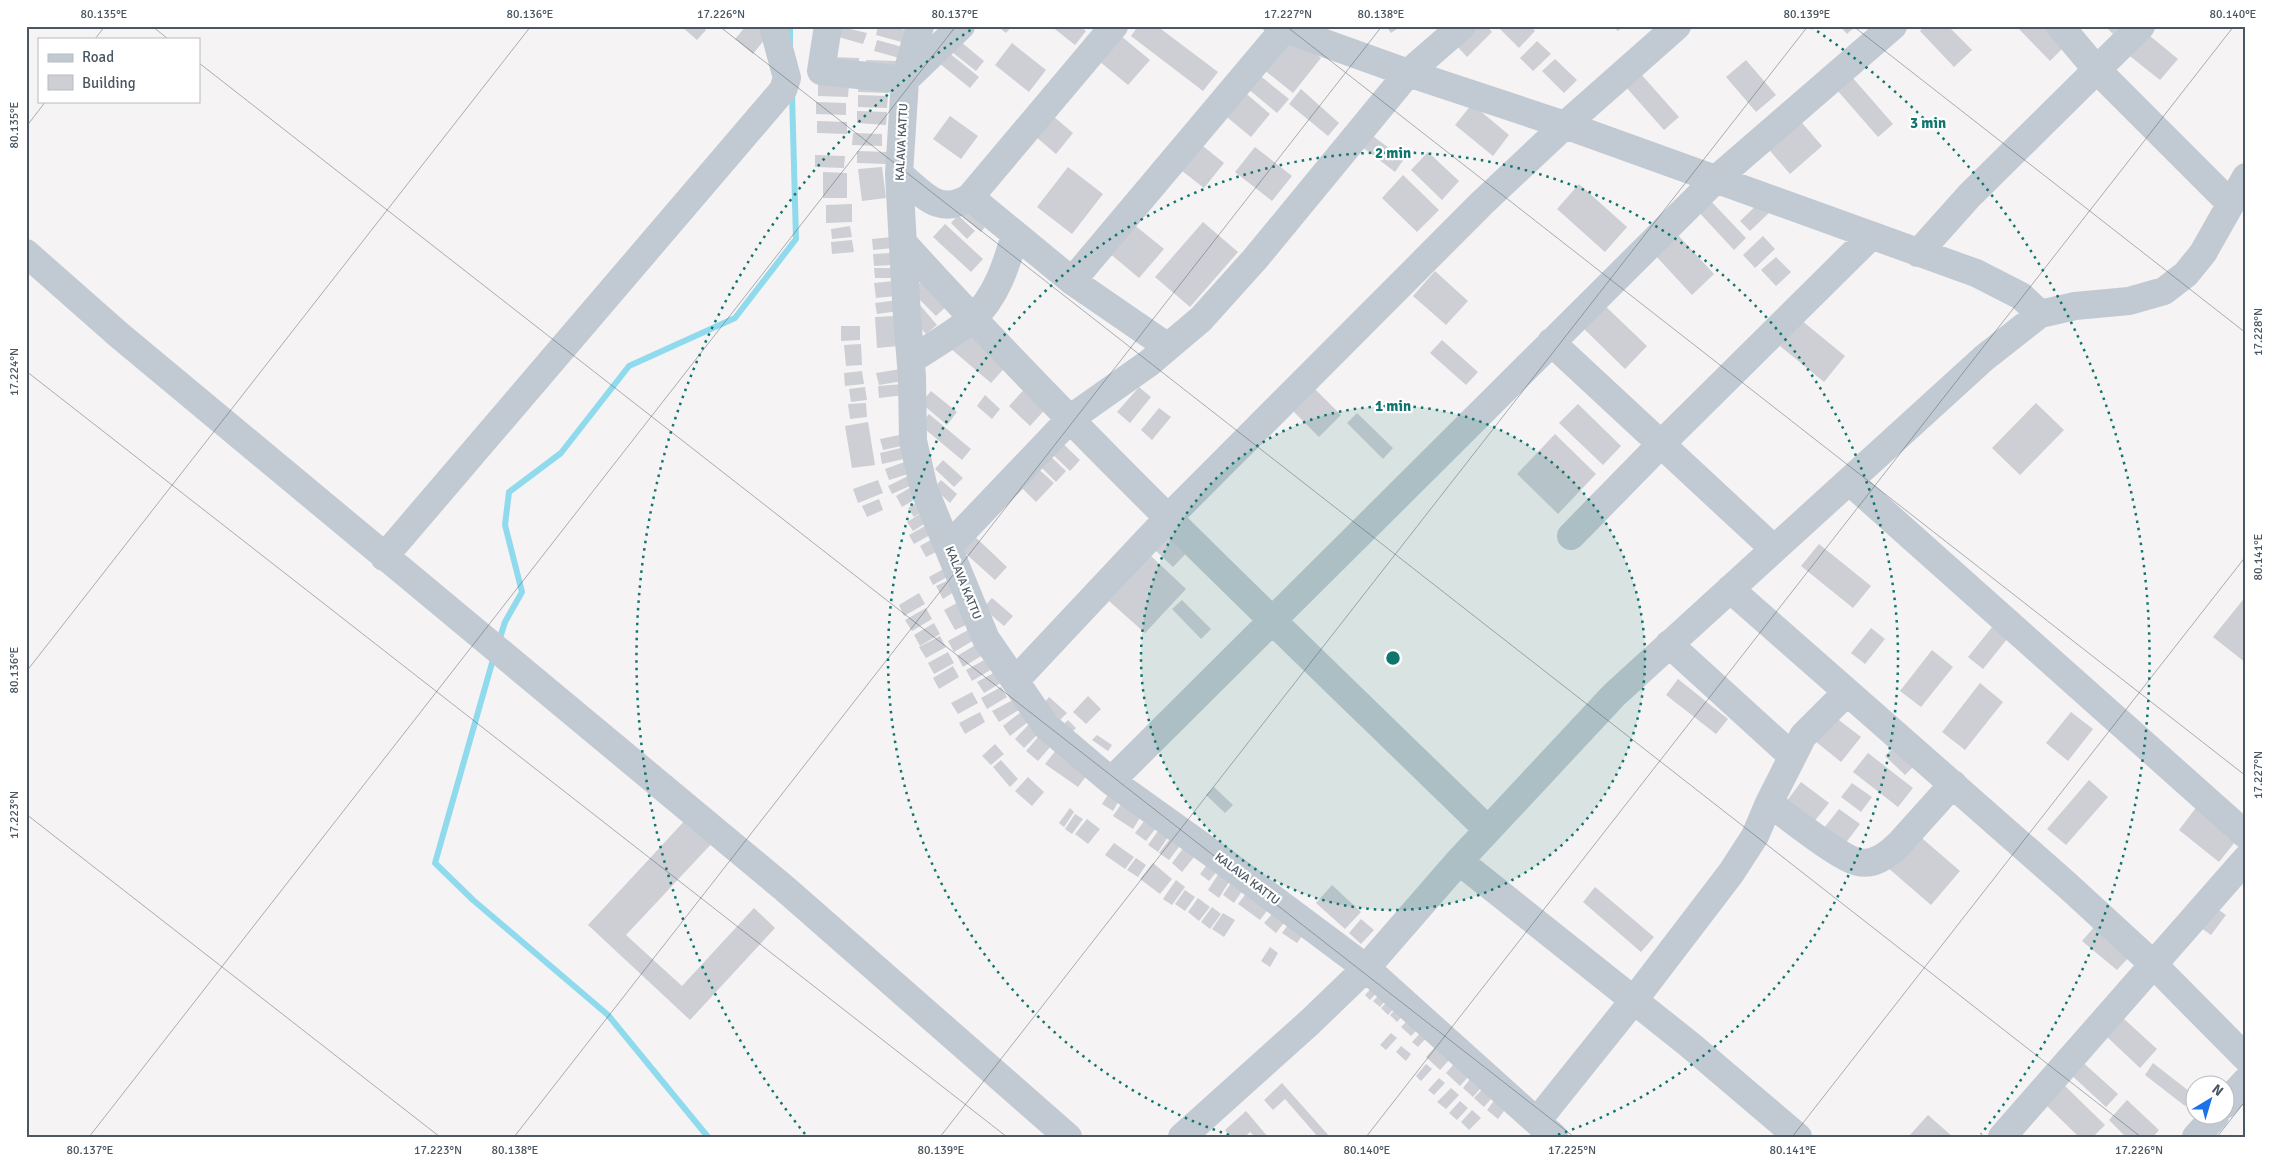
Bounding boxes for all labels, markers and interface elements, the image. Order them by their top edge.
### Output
text: 80.135°E [81,7,128,22]
text: 80.136°E [507,7,554,22]
text: 17.226°N [697,7,745,22]
text: 80.137°E [932,7,979,22]
text: 17.227°N [1264,7,1312,22]
text: 80.138°E [1358,7,1405,22]
text: 80.139°E [1784,7,1831,22]
text: 80.140°E [2210,7,2257,22]
legend [38,38,200,102]
text: Road [82,48,114,66]
text: Building [82,74,136,92]
text: 80.135°E [7,101,22,148]
street label: KALAVA KATTU [892,103,912,181]
text: 3 min [1910,114,1946,132]
text: 2 min [1375,144,1411,162]
text: 17.228°N [2251,308,2266,356]
text: 17.224°N [7,348,22,396]
text: 1 min [1375,397,1411,415]
text: 80.141°E [2251,533,2266,580]
street label: KALAVA KATTU [942,544,984,622]
text: 80.136°E [7,646,22,693]
centre of rings [1384,649,1402,667]
text: 17.227°N [2251,751,2266,799]
text: 17.223°N [7,791,22,839]
street label: KALAVA KATTU [1211,850,1283,908]
north arrow [2184,1076,2234,1126]
text: N [2209,1080,2227,1100]
text: 80.137°E [67,1143,114,1158]
text: 17.223°N [414,1143,462,1158]
text: 80.138°E [492,1143,539,1158]
text: 80.139°E [918,1143,965,1158]
text: 80.140°E [1344,1143,1391,1158]
text: 17.225°N [1548,1143,1596,1158]
text: 80.141°E [1770,1143,1817,1158]
text: 17.226°N [2115,1143,2163,1158]

